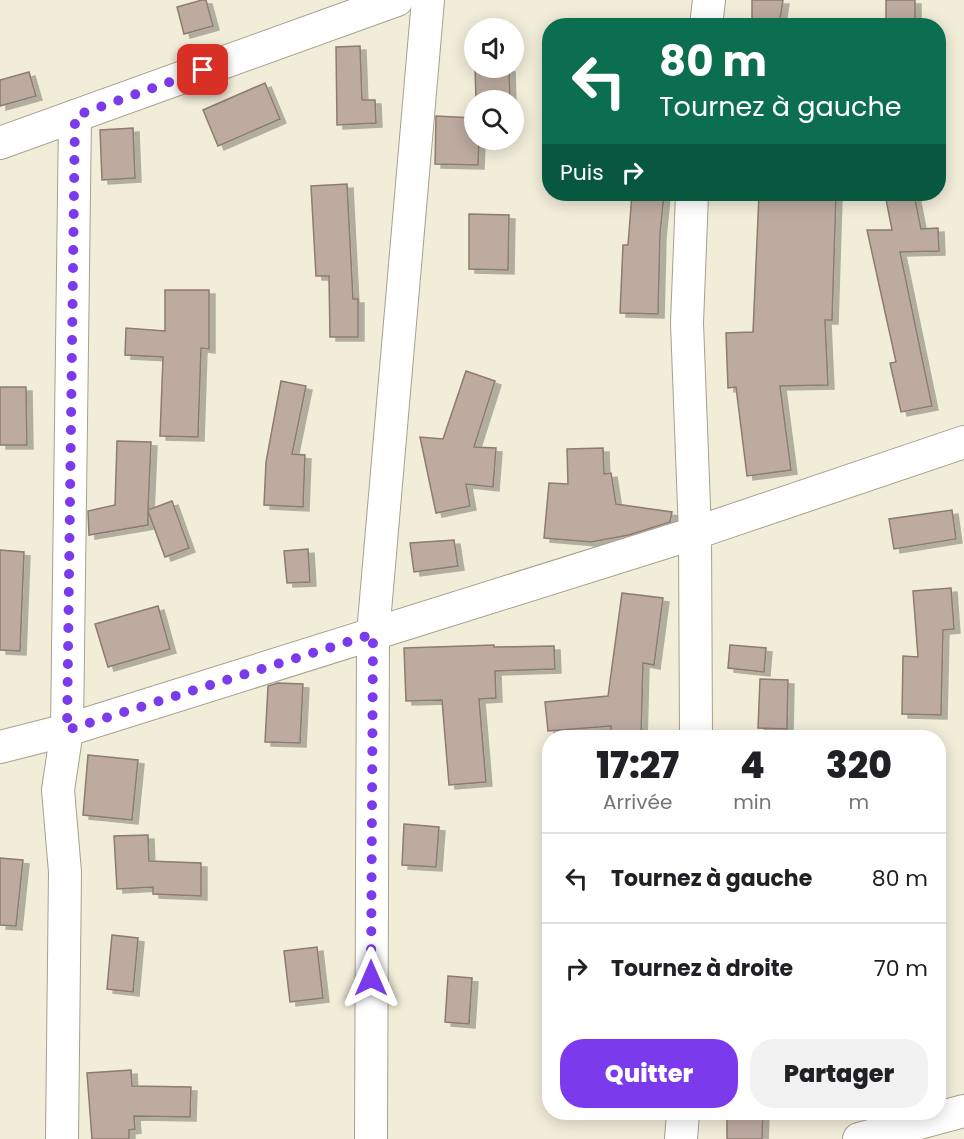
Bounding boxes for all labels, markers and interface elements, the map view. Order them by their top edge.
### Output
map controls [464,18,524,150]
button: sound [464,18,524,78]
text: 80 m [659,32,767,91]
icon: left [560,42,638,120]
pin [177,44,228,95]
icon: arrive [186,53,219,86]
text: Tournez à gauche [659,88,901,125]
button: search [464,90,524,150]
icon: right [616,156,649,189]
text: Puis [560,157,604,188]
text: 17:27 [596,740,679,791]
text: 4 [740,740,765,791]
text: 320 [826,740,892,791]
text: Arrivée [603,788,672,816]
text: min [733,788,772,816]
text: m [848,788,869,816]
icon: left [560,862,593,895]
text: Tournez à gauche [611,863,812,894]
text: 80 m [872,863,928,894]
position arrow [339,946,403,1010]
icon: right [560,952,593,985]
text: Tournez à droite [611,953,793,984]
text: 70 m [874,953,928,984]
button: Quitter [560,1039,738,1108]
button: Partager [750,1039,928,1108]

